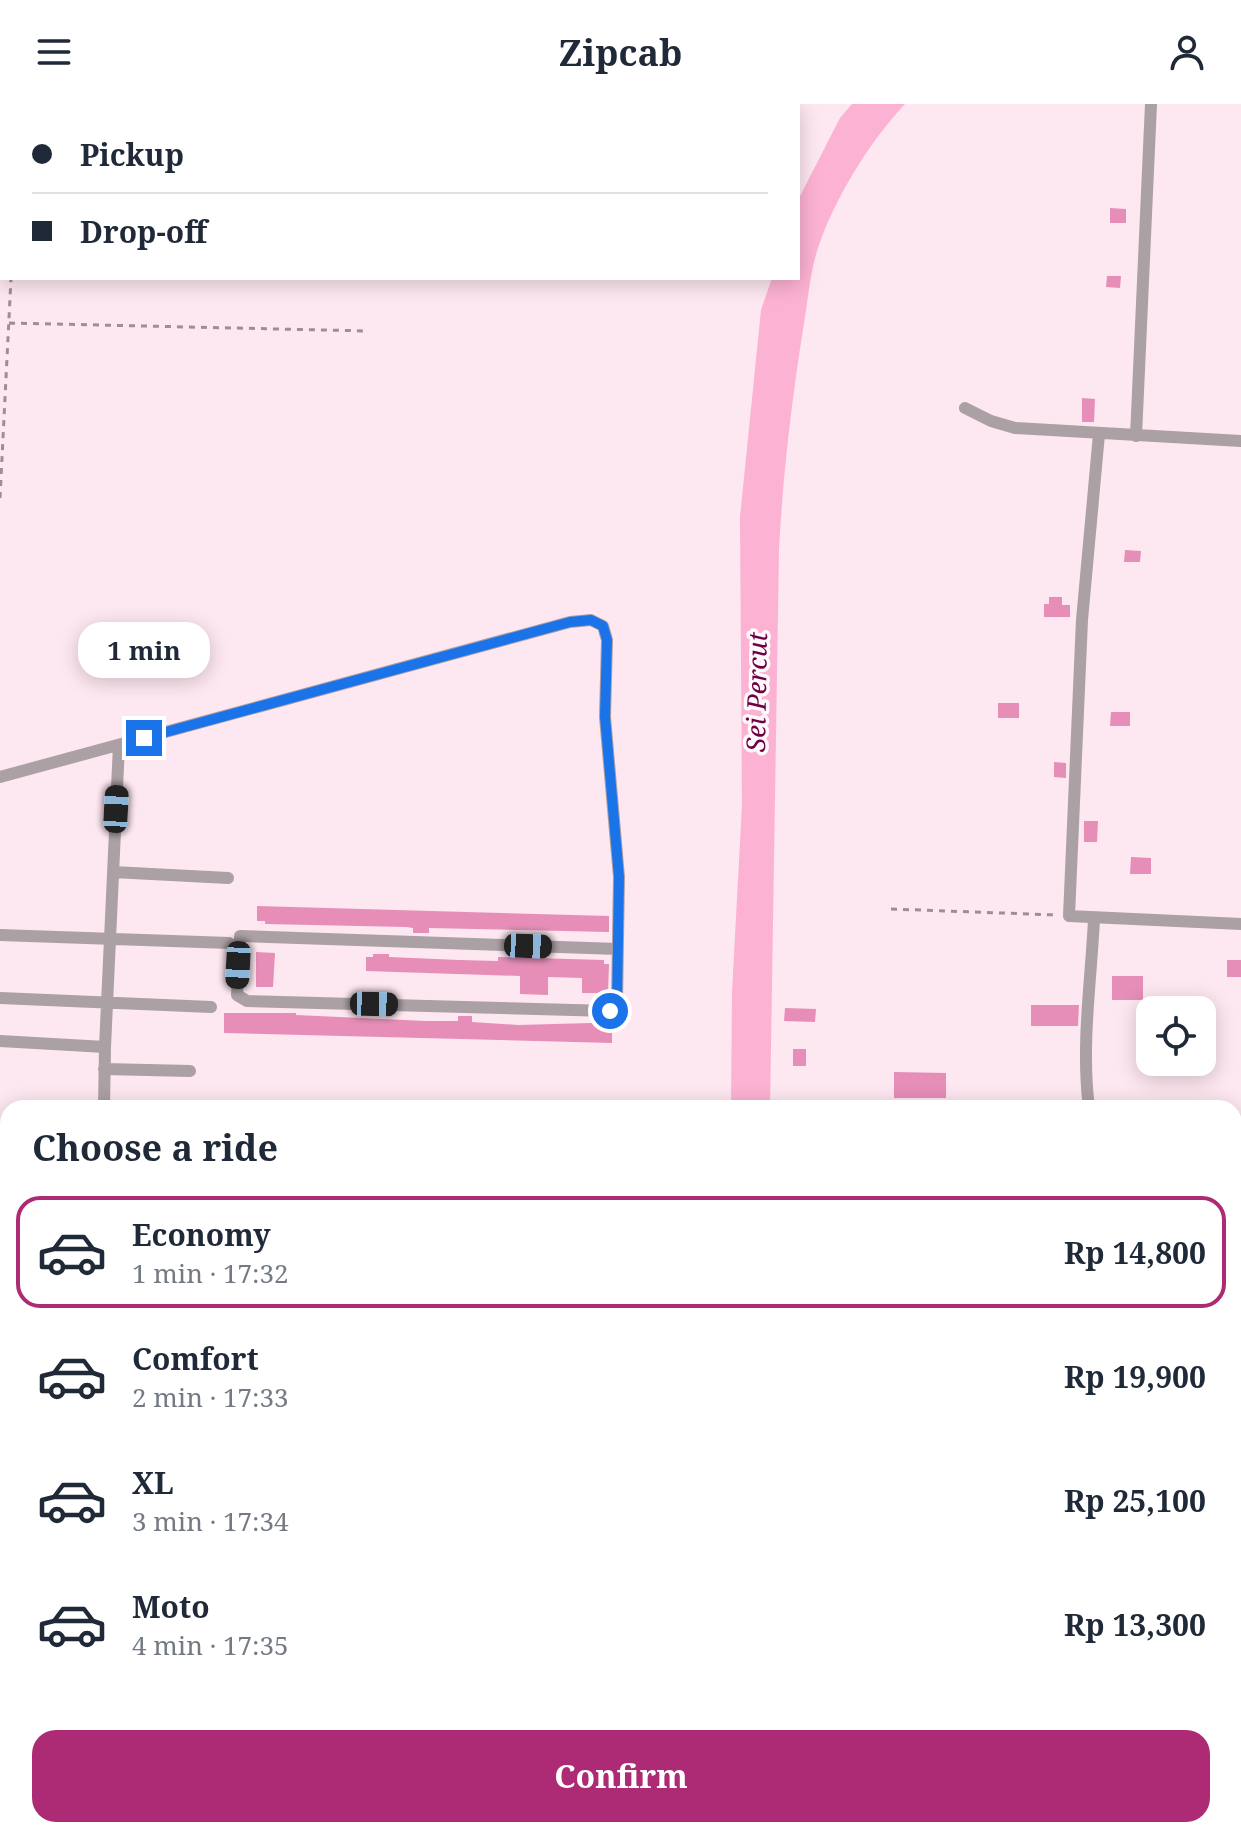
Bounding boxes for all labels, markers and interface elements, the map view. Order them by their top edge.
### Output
text: Zipcab [559,28,682,77]
icon: menu [32,30,76,74]
icon: person [1165,30,1209,74]
text: Pickup [80,134,184,175]
text: Drop-off [80,211,207,252]
callout: 1 min [78,622,210,678]
water label: Sei Percut [737,631,775,752]
text: 1 min [107,632,181,668]
route end [126,720,162,756]
car [103,784,129,834]
car [504,933,552,959]
car [225,940,251,990]
car [350,992,398,1016]
route start [592,993,628,1029]
map controls [1136,996,1216,1076]
button: locate [1136,996,1216,1076]
text: Choose a ride [32,1123,278,1172]
text: Economy [132,1214,271,1255]
icon: car [36,1216,108,1288]
text: Rp 14,800 [1064,1232,1206,1273]
text: 1 min · 17:32 [132,1255,289,1291]
text: Comfort [132,1338,259,1379]
icon: car [36,1340,108,1412]
text: Rp 19,900 [1064,1356,1206,1397]
text: 2 min · 17:33 [132,1379,289,1415]
text: XL [132,1462,174,1503]
icon: car [36,1464,108,1536]
text: Rp 25,100 [1064,1480,1206,1521]
text: 3 min · 17:34 [132,1503,289,1539]
text: Moto [132,1586,210,1627]
icon: car [36,1588,108,1660]
text: Rp 13,300 [1064,1604,1206,1645]
text: 4 min · 17:35 [132,1627,289,1663]
button: Confirm [32,1730,1210,1822]

